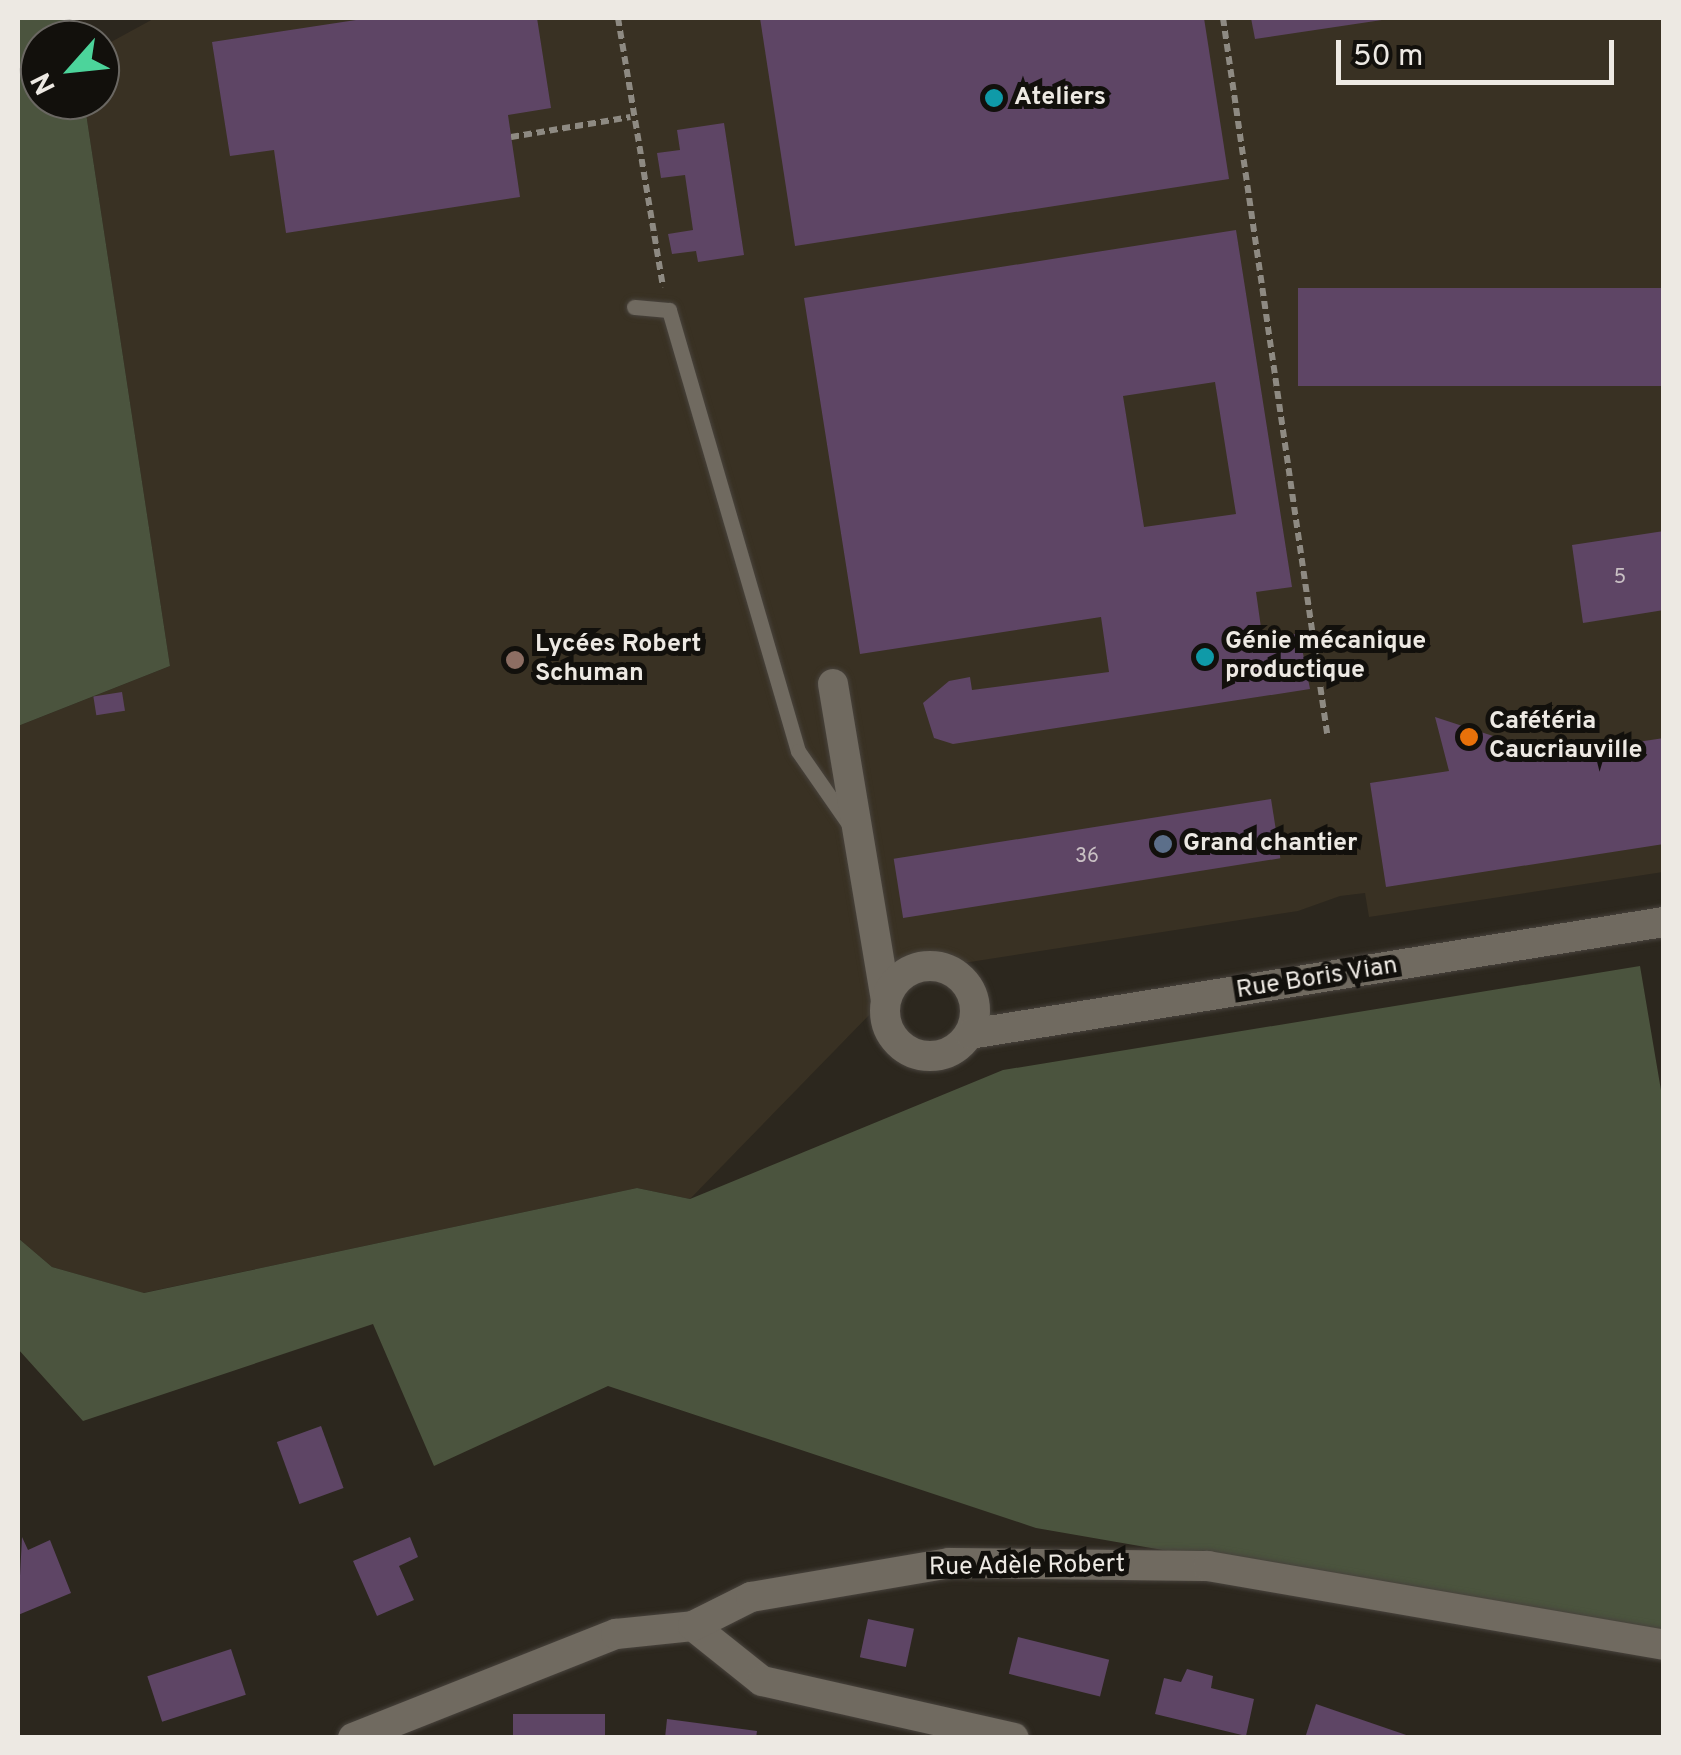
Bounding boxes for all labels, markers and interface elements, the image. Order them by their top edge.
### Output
north arrow [20,20,120,120]
scale bar [1341,20,1618,82]
text: 50 m [1353,39,1423,76]
text: N [24,66,66,100]
place label: Ateliers [1014,83,1106,113]
marker: Ateliers [983,87,1005,109]
house number: 5 [1614,566,1626,590]
place label: Génie mécanique productique [1225,628,1426,687]
place label: Lycées Robert Schuman [535,631,701,690]
marker: Génie mécanique productique [1194,646,1216,668]
marker: Lycées Robert Schuman [504,649,526,671]
place label: Cafétéria Caucriauville [1489,708,1643,767]
marker: Cafétéria Caucriauville [1458,726,1480,748]
place label: Grand chantier [1183,829,1358,859]
marker: Grand chantier [1152,833,1174,855]
house number: 36 [1075,845,1099,869]
street label: Rue Boris Vian [1234,951,1400,1007]
street label: Rue Adèle Robert [928,1550,1126,1584]

